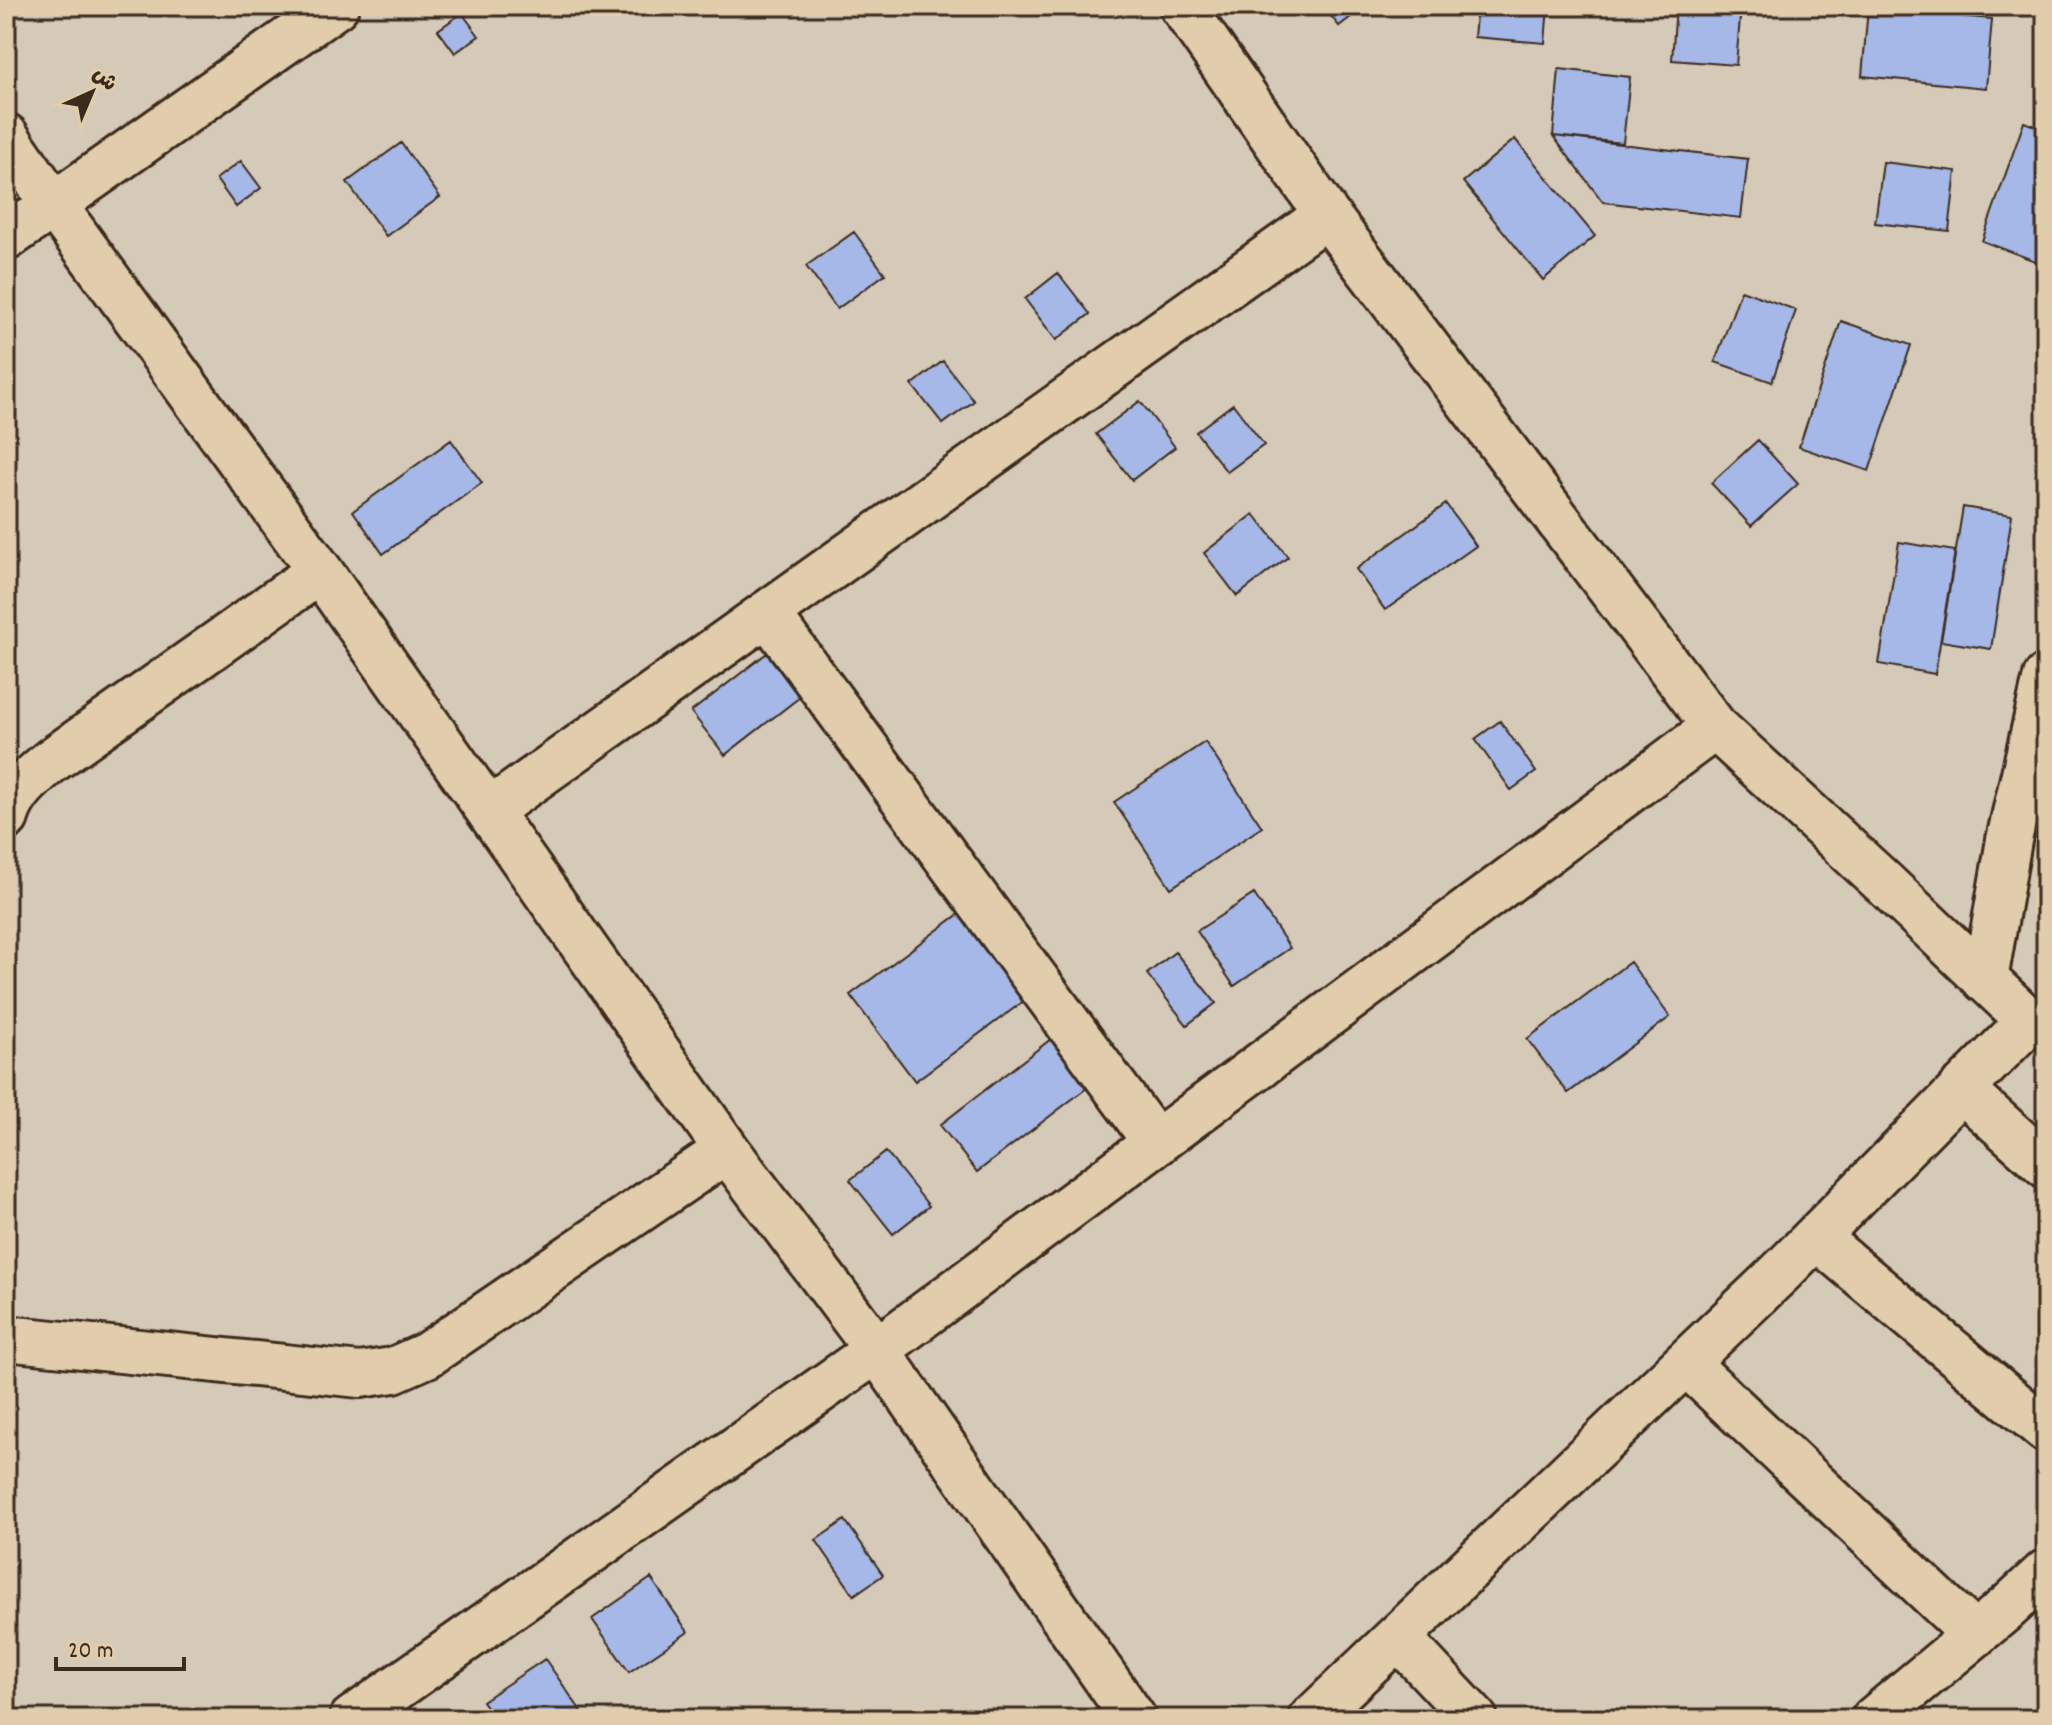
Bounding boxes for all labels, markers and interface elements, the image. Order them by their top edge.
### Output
north arrow [52,52,132,132]
text: ش [84,61,123,100]
scale bar [56,1621,184,1671]
text: 20 m [68,1635,114,1669]

